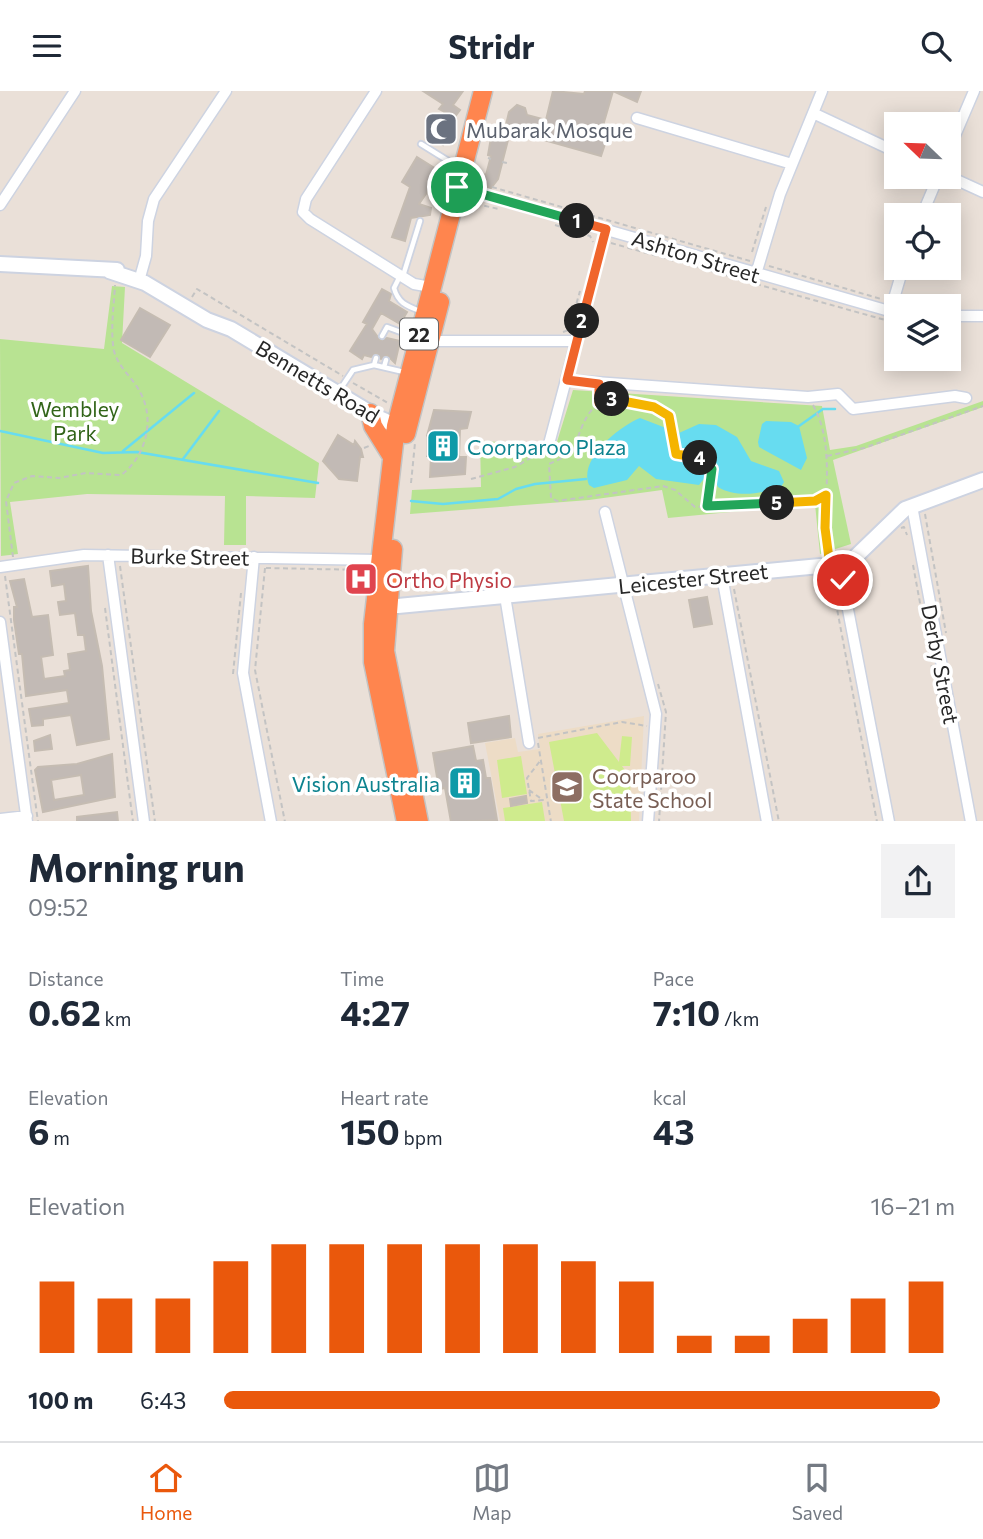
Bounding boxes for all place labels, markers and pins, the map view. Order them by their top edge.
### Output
mosque icon: Mubarak Mosque [422,110,460,148]
place label: Mubarak Mosque [466,117,633,142]
pin [427,157,487,217]
pin: 1 [560,204,594,239]
pin: 2 [564,303,600,338]
pin: 3 [594,381,630,417]
building icon: Coorparoo Plaza [424,427,462,465]
place label: Coorparoo Plaza [467,434,626,459]
pin: 4 [682,441,718,475]
pin: 5 [760,485,794,521]
pin [813,550,873,610]
hospital icon: Ortho Physio [342,560,380,598]
place label: Ortho Physio [386,567,512,592]
place label: Coorparoo State School [592,763,712,812]
building icon: Vision Australia [446,764,484,802]
school or university icon: Coorparoo State School [548,768,586,806]
place label: Vision Australia [292,771,440,796]

